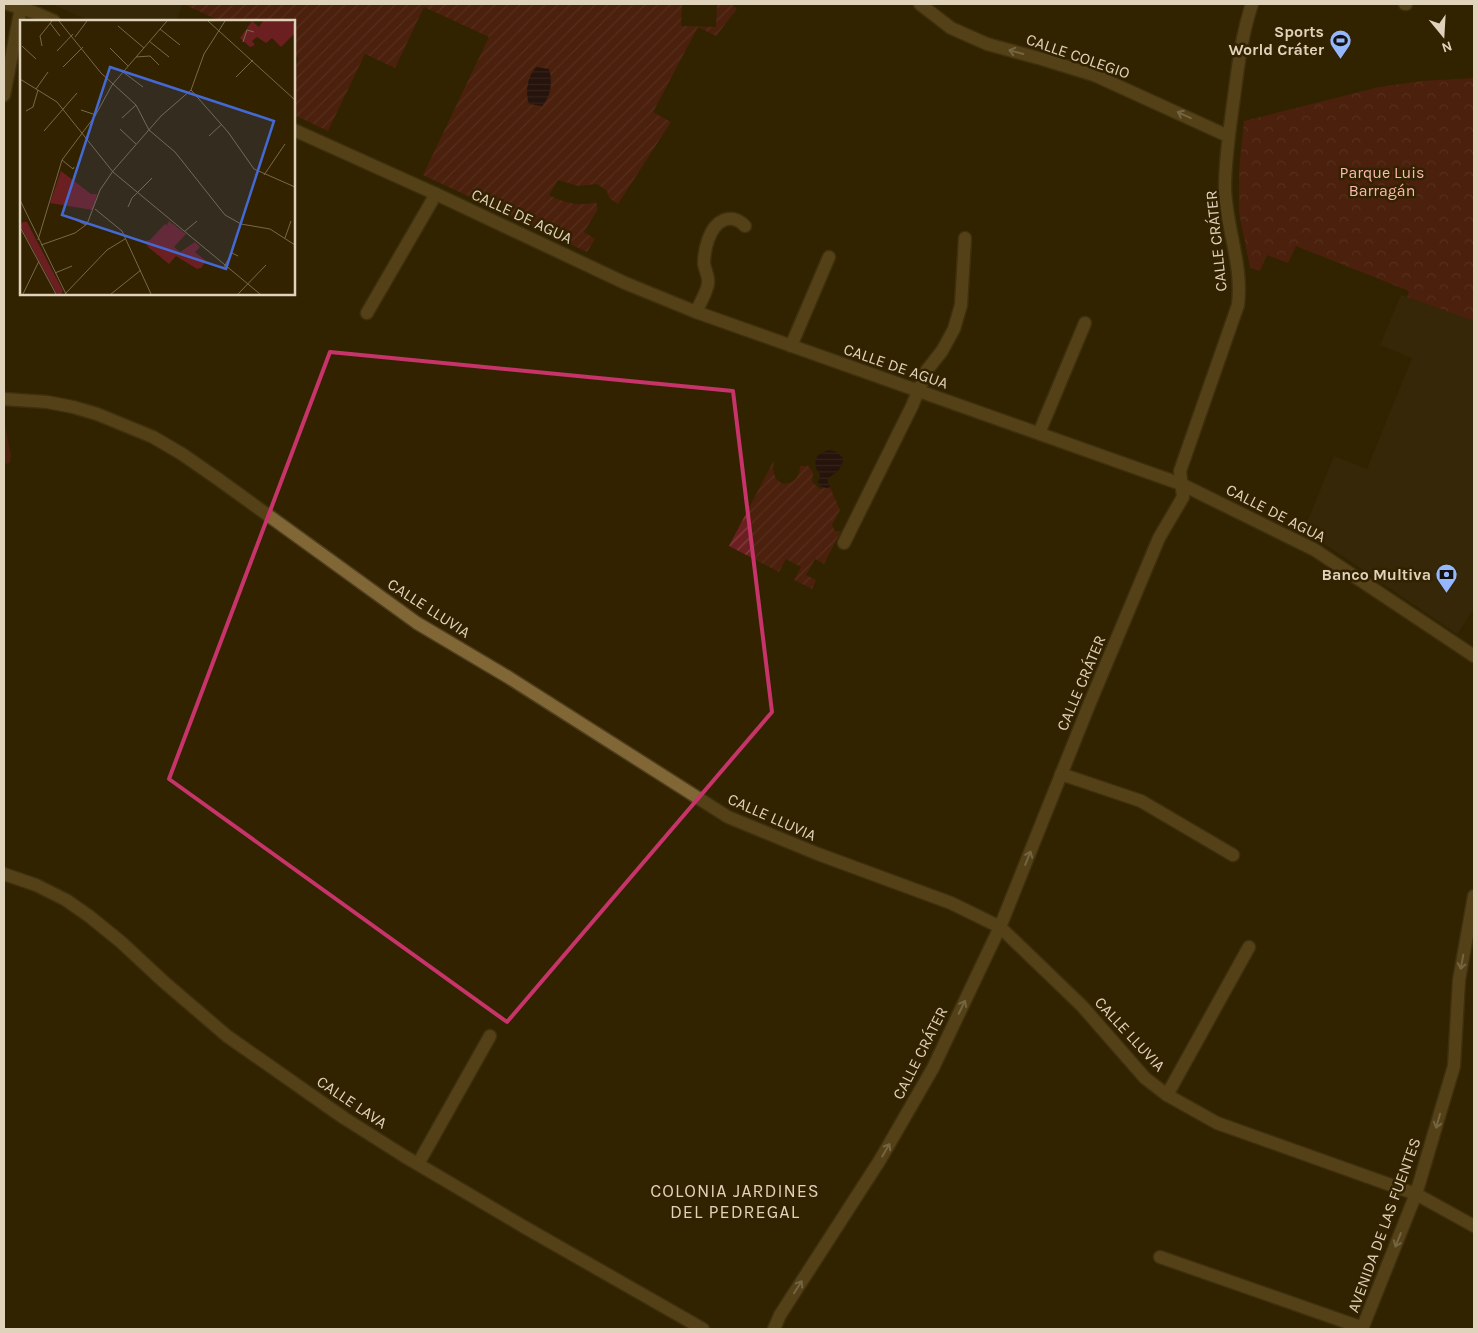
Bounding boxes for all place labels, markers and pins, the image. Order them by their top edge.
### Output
place label: Sports World Cráter [1229,22,1325,59]
sports icon: Sports World Cráter [1328,28,1352,59]
bank icon: Banco Multiva [1435,562,1459,593]
place label: Banco Multiva [1322,565,1431,584]

